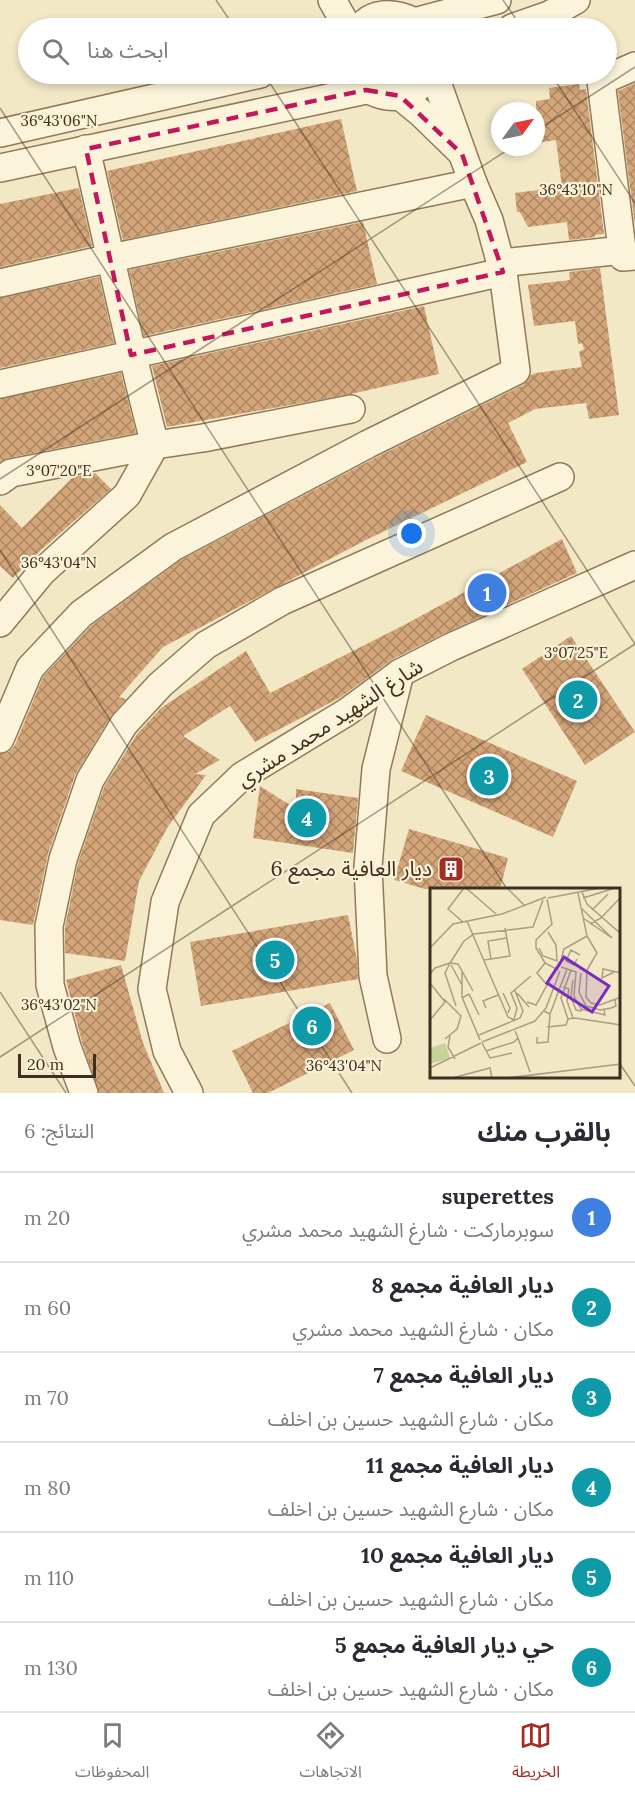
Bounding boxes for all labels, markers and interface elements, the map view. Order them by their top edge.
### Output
search box [18,18,617,84]
icon: search [39,35,72,68]
text: ابحث هنا [87,36,169,64]
north arrow [491,102,545,156]
text: 36°43'06"N [21,111,97,130]
text: 36°43'10"N [539,180,613,199]
text: 3°07'20"E [26,461,92,480]
your location [397,519,426,548]
text: 36°43'04"N [21,553,97,572]
pin: 1 [468,570,506,616]
text: 3°07'25"E [544,643,608,662]
street label: شارغ الشهيد محمد مشري [232,652,429,795]
pin: 2 [558,678,598,722]
pin: 3 [470,754,508,798]
pin: 4 [288,796,326,840]
building icon: ديار العافية مجمع 6 [436,854,466,884]
place label: ديار العافية مجمع 6 [271,855,432,884]
inset map [430,888,620,1078]
pin: 5 [256,938,294,982]
text: 36°43'02"N [21,995,97,1014]
pin: 6 [292,1004,332,1048]
scale bar [18,1051,96,1078]
text: 20 m [27,1054,64,1074]
text: 36°43'04"N [306,1056,382,1075]
text: بالقرب منك [477,1115,611,1148]
text: النتائج: 6 [24,1118,94,1143]
text: superettes [442,1182,554,1210]
text: 20 m [24,1205,70,1230]
text: 1 [587,1205,596,1230]
text: سوبرماركت · شارغ الشهيد محمد مشري [242,1217,554,1242]
text: ديار العافية مجمع 8 [371,1271,554,1299]
text: 60 m [24,1295,71,1320]
text: 2 [586,1295,597,1320]
text: مكان · شارغ الشهيد محمد مشري [292,1316,554,1341]
text: ديار العافية مجمع 7 [374,1361,554,1389]
text: 70 m [24,1385,69,1410]
text: 3 [586,1385,597,1410]
text: مكان · شارع الشهيد حسين بن اخلف [268,1406,554,1431]
text: ديار العافية مجمع 11 [366,1451,554,1479]
text: 80 m [24,1475,71,1500]
text: 4 [586,1475,597,1500]
text: مكان · شارع الشهيد حسين بن اخلف [268,1496,554,1521]
text: ديار العافية مجمع 10 [361,1541,554,1569]
text: 110 m [24,1565,74,1590]
text: 5 [586,1565,597,1590]
text: مكان · شارع الشهيد حسين بن اخلف [268,1586,554,1611]
text: حي ديار العافية مجمع 5 [335,1631,554,1659]
text: 130 m [24,1655,78,1680]
text: 6 [586,1655,597,1680]
text: مكان · شارع الشهيد حسين بن اخلف [268,1676,554,1701]
tab: المحفوظات [75,1719,149,1789]
tab: الاتجاهات [299,1719,362,1789]
tab: الخريطة [512,1719,560,1789]

